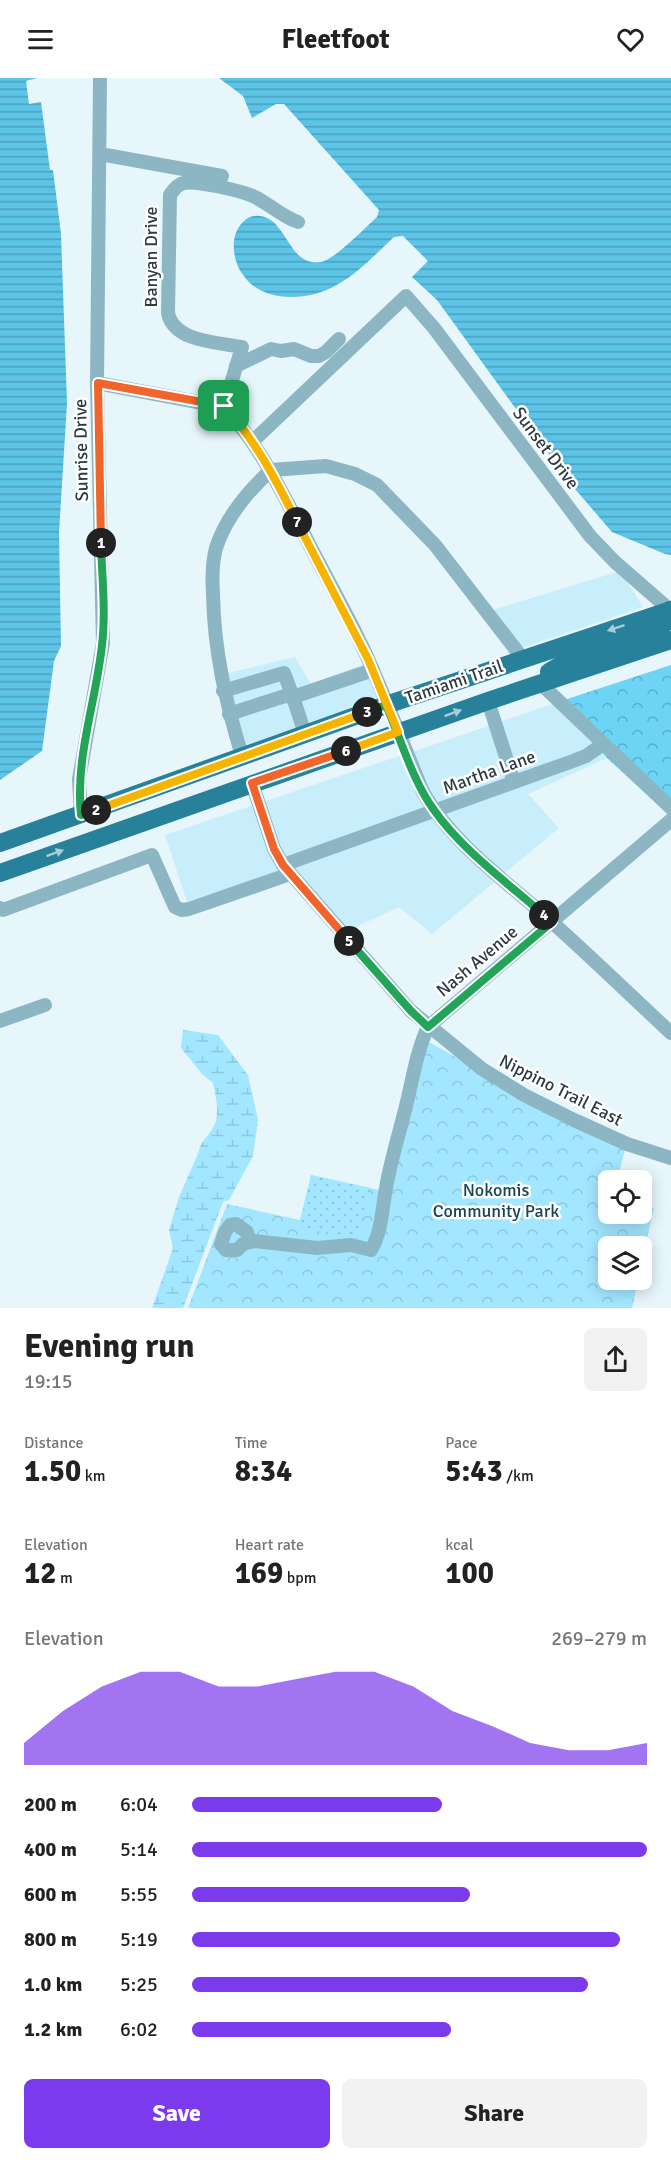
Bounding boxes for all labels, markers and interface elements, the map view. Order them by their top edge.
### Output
icon: menu [24,23,57,56]
text: Fleetfoot [281,23,390,56]
icon: heart [614,23,647,56]
street label: Banyan Drive [140,207,162,307]
pin [198,380,249,431]
icon: arrive [207,389,240,422]
street label: Sunrise Drive [69,399,93,501]
street label: Sunset Drive [508,403,584,493]
pin: 7 [282,507,312,537]
text: 7 [293,512,301,532]
pin: 1 [86,528,116,558]
text: 1 [97,533,105,553]
one-way arrow [606,624,624,633]
street label: Tamiami Trail [402,655,506,709]
pin: 3 [352,697,382,727]
text: 3 [363,702,371,722]
one-way arrow [444,707,462,717]
pin: 6 [331,736,361,766]
text: 6 [342,741,350,761]
street label: Martha Lane [440,745,538,799]
pin: 2 [81,795,111,825]
text: 2 [92,800,100,820]
one-way arrow [46,848,64,858]
pin: 4 [529,900,559,930]
text: 4 [540,905,548,925]
street label: Nash Avenue [432,921,522,1001]
pin: 5 [334,926,364,956]
text: 5 [345,931,353,951]
street label: Nippino Trail East [496,1049,626,1131]
map controls [598,1170,652,1290]
button: locate [598,1170,652,1224]
park label: Nokomis Community Park [433,1179,559,1222]
button: layers [598,1236,652,1290]
text: Evening run [24,1326,194,1367]
button: share [584,1328,647,1391]
text: 19:15 [24,1369,73,1394]
text: Distance [24,1433,84,1453]
text: Time [235,1433,268,1453]
text: Pace [445,1433,478,1453]
text: 1.50 [24,1453,81,1490]
text: 8:34 [235,1453,292,1490]
text: 5:43 [445,1453,503,1490]
text: km [81,1466,106,1486]
text: /km [503,1466,534,1486]
text: Elevation [24,1535,88,1555]
text: Heart rate [235,1535,304,1555]
text: kcal [445,1535,473,1555]
text: 12 [24,1555,56,1592]
text: 169 [235,1555,283,1592]
text: 100 [445,1555,494,1592]
text: m [56,1568,73,1588]
text: bpm [283,1568,316,1588]
text: Elevation [24,1626,104,1651]
text: 269–279 m [551,1626,647,1651]
text: 200 m [24,1792,77,1817]
text: 6:04 [120,1792,158,1817]
text: 400 m [24,1837,77,1862]
text: 5:14 [120,1837,158,1862]
text: 600 m [24,1882,77,1907]
text: 5:55 [120,1882,158,1907]
text: 800 m [24,1927,77,1952]
text: 5:19 [120,1927,158,1952]
text: 1.0 km [24,1972,82,1997]
text: 5:25 [120,1972,158,1997]
text: 1.2 km [24,2017,82,2042]
text: 6:02 [120,2017,158,2042]
button: Save [24,2079,330,2148]
button: Share [342,2079,647,2148]

